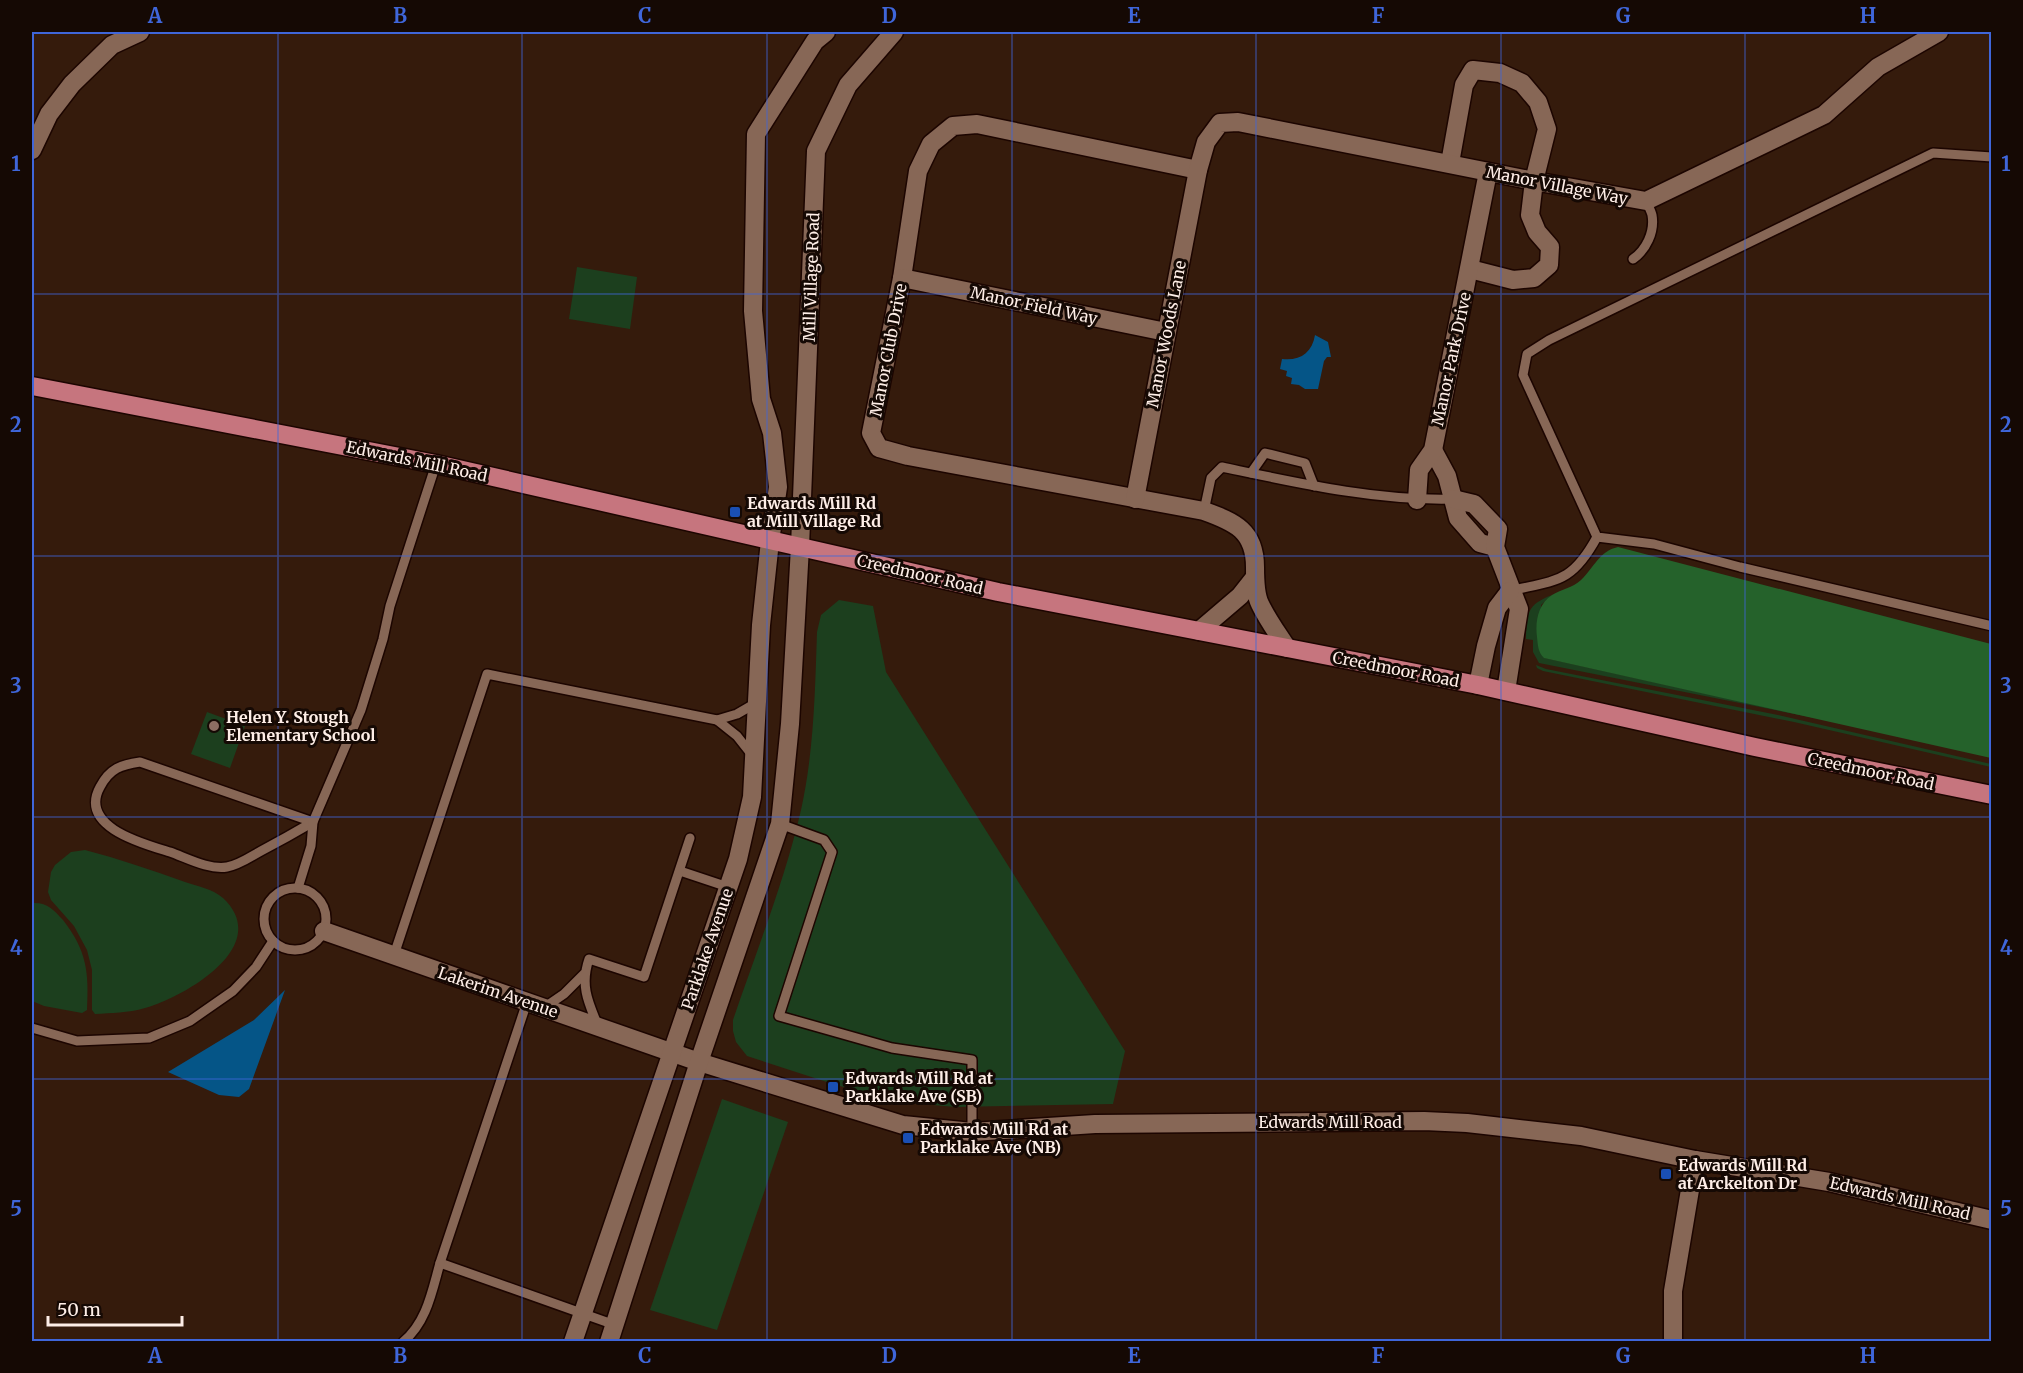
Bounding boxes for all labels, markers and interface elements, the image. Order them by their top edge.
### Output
text: A [147,3,163,28]
text: B [393,3,407,28]
text: C [638,3,652,28]
text: D [881,3,897,28]
text: E [1127,3,1141,28]
text: F [1372,3,1385,28]
text: G [1616,3,1631,28]
text: H [1860,3,1876,28]
text: 1 [11,151,21,176]
text: 1 [2001,151,2011,176]
street label: Manor Village Way [1484,161,1630,209]
street label: Mill Village Road [799,212,823,342]
street label: Manor Woods Lane [1142,259,1190,409]
street label: Manor Club Drive [865,282,911,418]
street label: Manor Field Way [969,282,1100,328]
street label: Manor Park Drive [1427,290,1475,428]
text: 2 [10,412,22,437]
text: 2 [2000,412,2012,437]
street label: Edwards Mill Road [345,436,490,486]
place label: Edwards Mill Rd at Mill Village Rd [747,493,881,531]
marker: Edwards Mill Rd at Mill Village Rd [728,505,742,519]
street label: Creedmoor Road [855,550,985,598]
street label: Creedmoor Road [1331,647,1461,691]
text: 3 [10,673,22,698]
text: 3 [2000,673,2012,698]
place label: Helen Y. Stough Elementary School [226,707,375,745]
marker: Helen Y. Stough Elementary School [207,719,221,733]
street label: Creedmoor Road [1806,748,1936,794]
street label: Parklake Avenue [677,886,737,1012]
text: 4 [10,935,23,960]
text: 4 [2000,935,2013,960]
street label: Lakerim Avenue [436,962,560,1022]
place label: Edwards Mill Rd at Parklake Ave (SB) [845,1068,994,1106]
marker: Edwards Mill Rd at Parklake Ave (SB) [826,1080,840,1094]
street label: Edwards Mill Road [1258,1112,1402,1132]
place label: Edwards Mill Rd at Parklake Ave (NB) [920,1119,1069,1157]
marker: Edwards Mill Rd at Parklake Ave (NB) [901,1131,915,1145]
place label: Edwards Mill Rd at Arckelton Dr [1678,1155,1807,1193]
marker: Edwards Mill Rd at Arckelton Dr [1659,1167,1673,1181]
street label: Edwards Mill Road [1828,1172,1973,1224]
text: 5 [10,1196,22,1221]
text: 5 [2000,1196,2012,1221]
scale bar [48,1289,182,1327]
text: 50 m [57,1298,101,1321]
text: A [147,1343,163,1368]
text: B [393,1343,407,1368]
text: C [638,1343,652,1368]
text: D [881,1343,897,1368]
text: E [1127,1343,1141,1368]
text: F [1372,1343,1385,1368]
text: G [1616,1343,1631,1368]
text: H [1860,1343,1876,1368]

